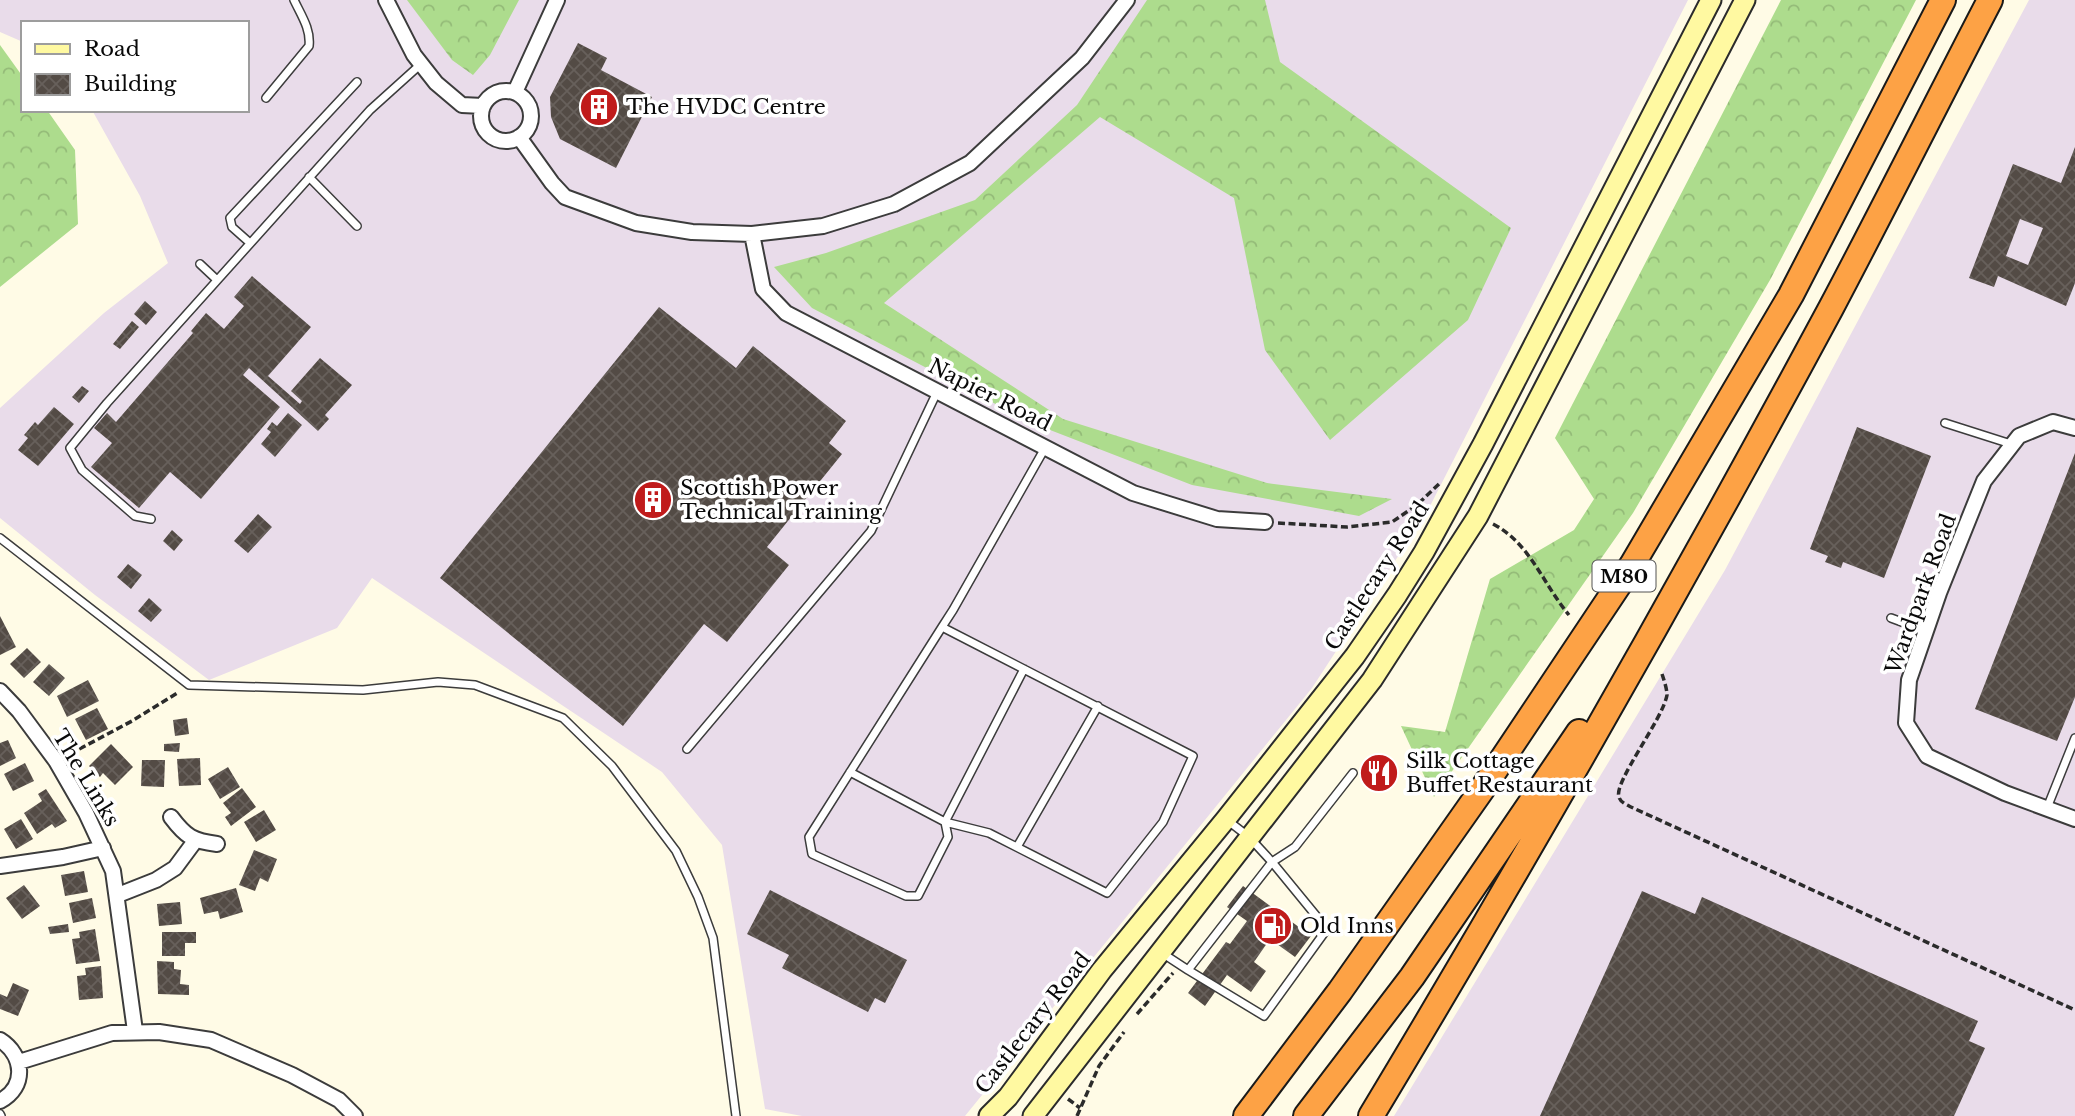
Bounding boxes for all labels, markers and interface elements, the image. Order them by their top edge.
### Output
legend [21,21,248,112]
text: Road [84,36,140,62]
text: Building [84,71,177,97]
building icon: The HVDC Centre [578,86,620,128]
place label: The HVDC Centre [626,94,826,120]
street label: Napier Road [924,353,1056,437]
place label: Scottish Power Technical Training [680,475,882,525]
building icon: Scottish Power Technical Training [632,479,674,521]
street label: Castlecary Road [1319,497,1435,655]
street label: Wardpark Road [1880,510,1962,679]
road number: M80 [1592,561,1656,592]
street label: The Links [47,725,125,831]
place label: Silk Cottage Buffet Restaurant [1406,748,1593,798]
restaurant icon: Silk Cottage Buffet Restaurant [1358,752,1400,794]
fuel station icon: Old Inns [1252,905,1294,947]
place label: Old Inns [1300,913,1394,939]
street label: Castlecary Road [970,947,1096,1099]

